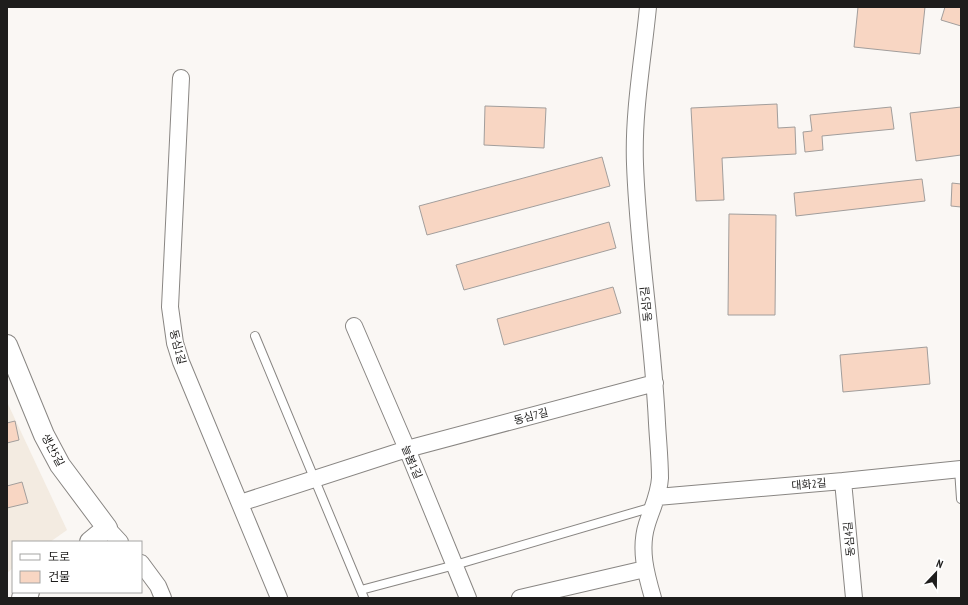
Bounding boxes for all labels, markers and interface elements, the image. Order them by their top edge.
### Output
street label: 동심5길 [637,286,655,322]
street label: 동심1길 [167,328,189,366]
street label: 동심7길 [512,405,550,427]
street label: 생산5길 [39,431,67,469]
street label: 늘봄1길 [399,443,425,481]
street label: 대화2길 [791,475,827,493]
street label: 동심4길 [840,521,858,557]
legend [12,541,142,593]
text: 도로 [48,549,70,564]
north arrow [916,553,956,593]
text: N [934,556,945,571]
text: 건물 [48,569,70,584]

